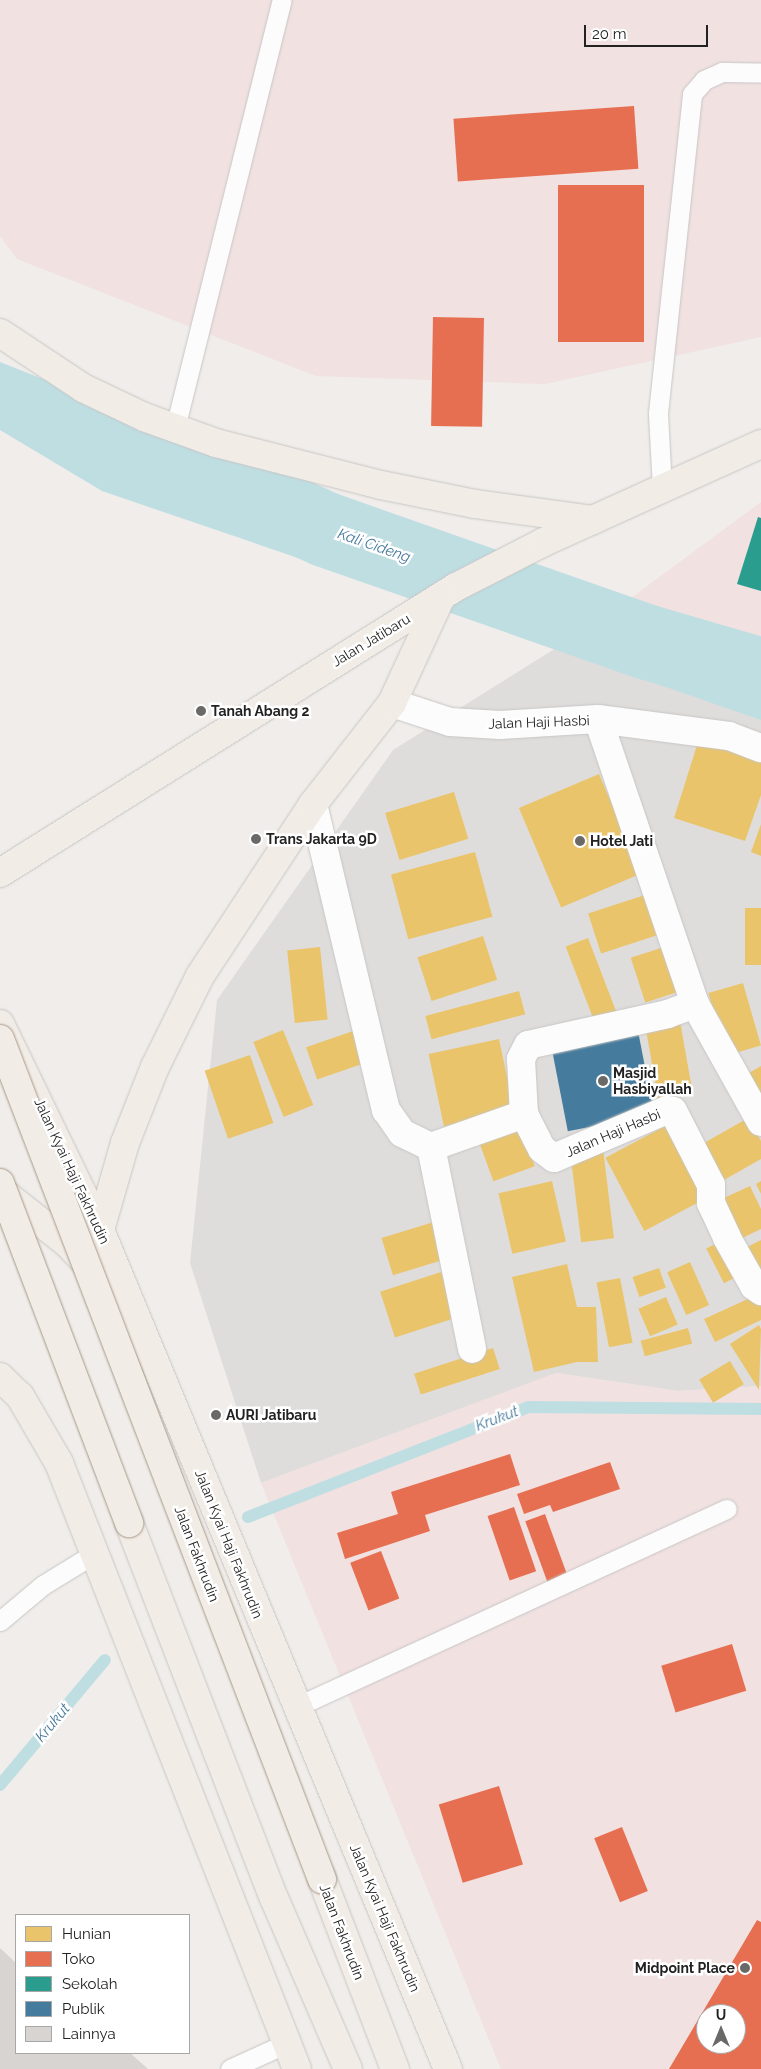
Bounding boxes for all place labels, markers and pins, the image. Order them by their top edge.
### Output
place label: Tanah Abang 2 [211,703,310,719]
marker: Tanah Abang 2 [195,705,207,717]
place label: Trans Jakarta 9D [266,831,377,847]
marker: Trans Jakarta 9D [250,833,262,845]
place label: Hotel Jati [590,833,654,849]
marker: Hotel Jati [574,835,586,847]
place label: Masjid Hasbiyallah [613,1065,692,1098]
marker: Masjid Hasbiyallah [597,1075,609,1087]
place label: AURI Jatibaru [226,1407,317,1423]
marker: AURI Jatibaru [210,1409,222,1421]
place label: Midpoint Place [635,1960,735,1976]
marker: Midpoint Place [739,1962,751,1974]

